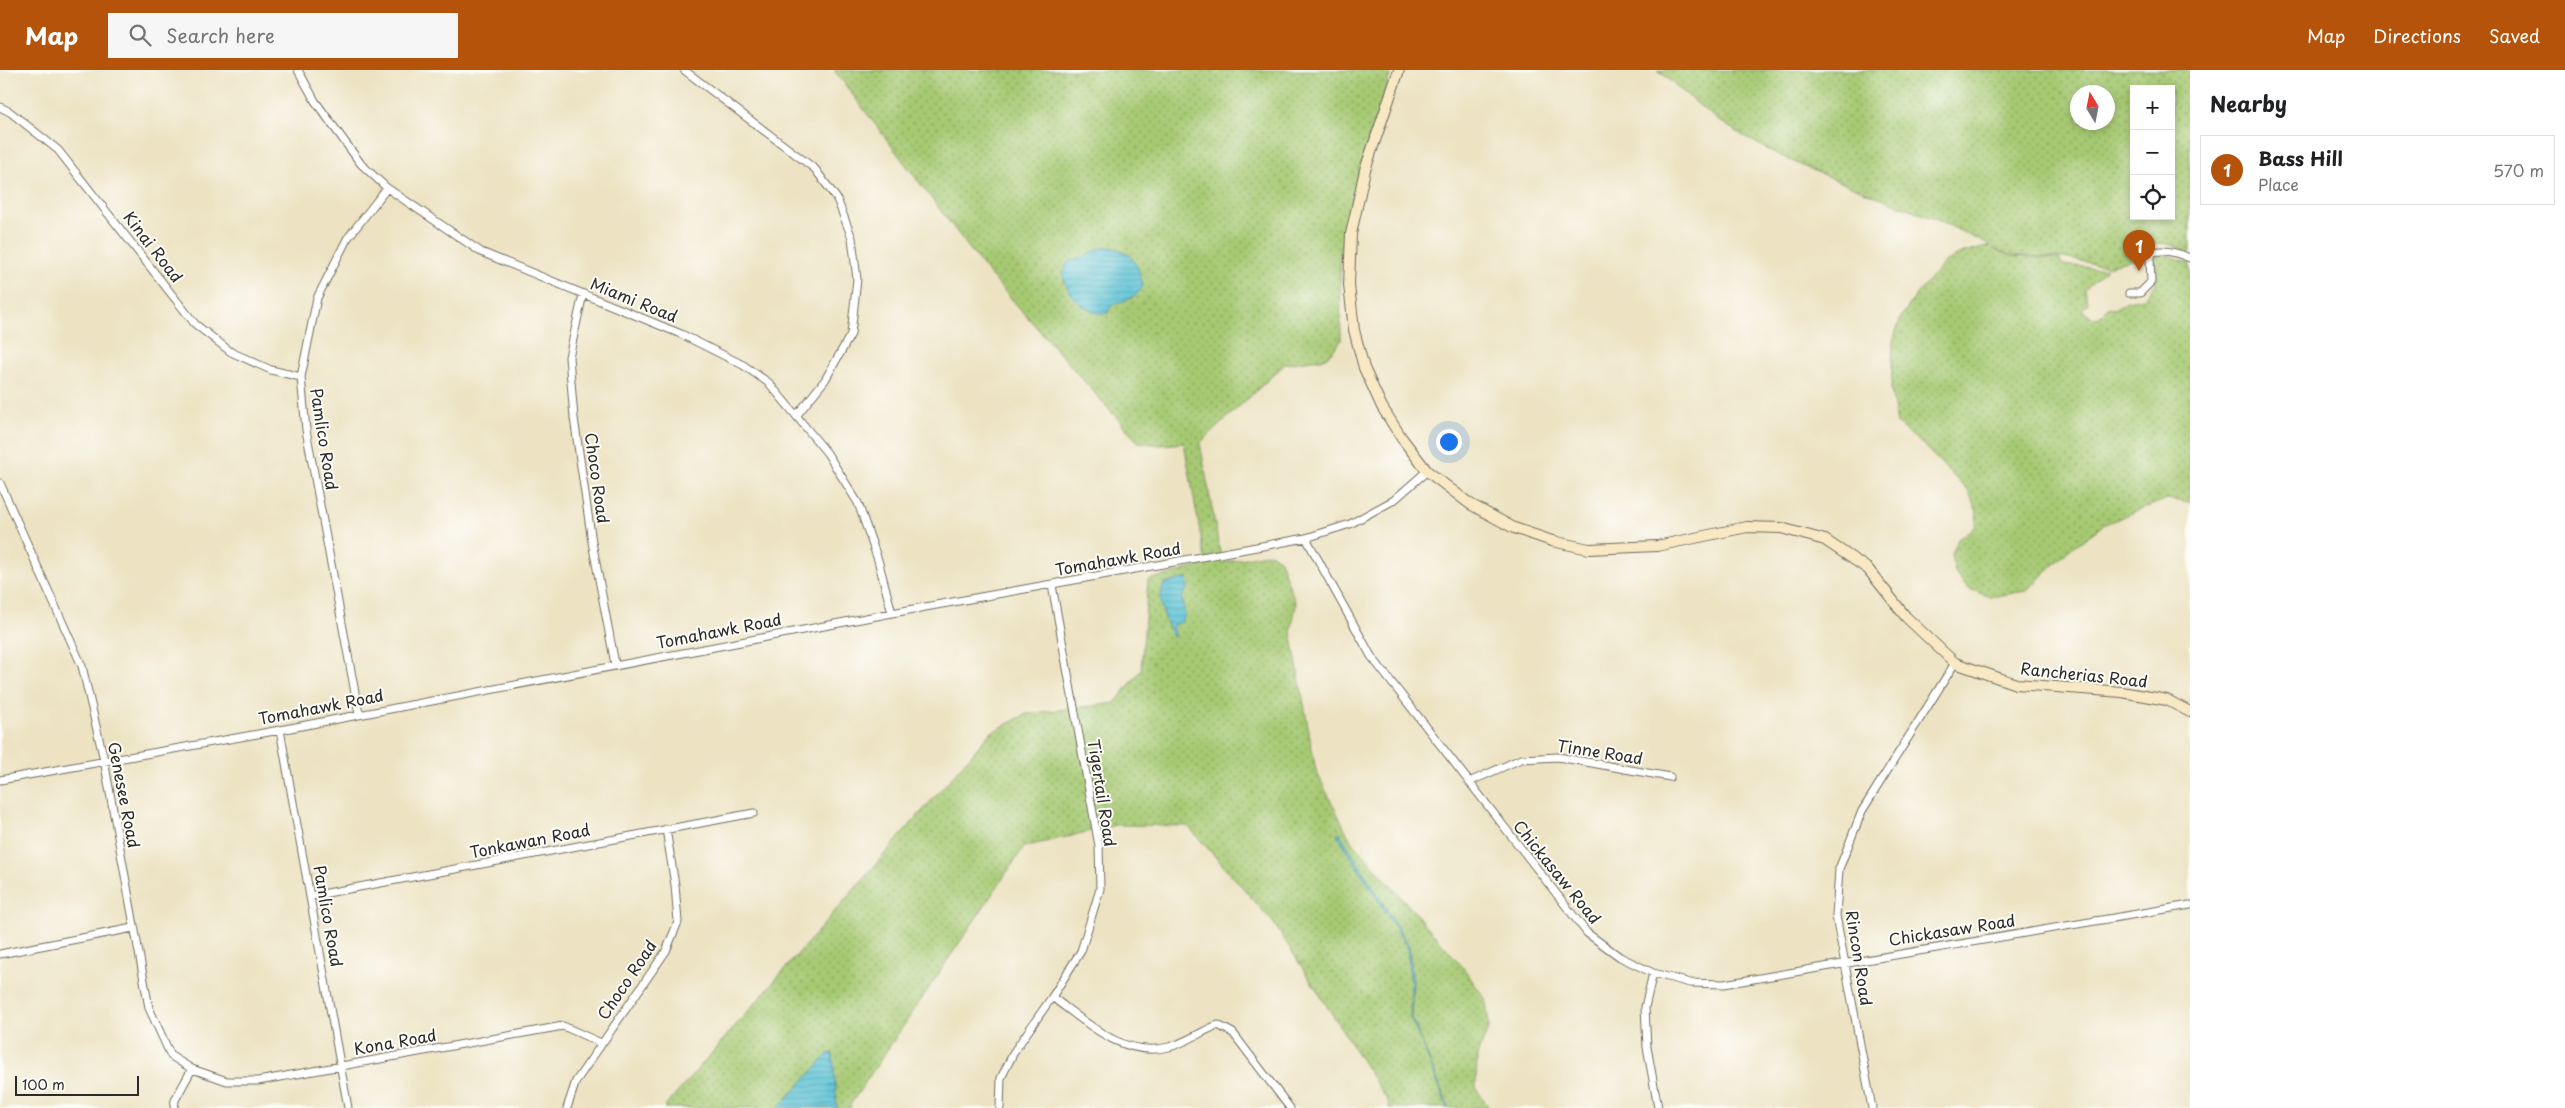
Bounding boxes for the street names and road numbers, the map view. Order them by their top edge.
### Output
street label: Kinai Road [118,206,189,287]
street label: Miami Road [587,271,682,327]
street label: Pamlico Road [305,386,345,492]
street label: Choco Road [580,431,616,525]
street label: Tomahawk Road [1053,535,1182,581]
street label: Tomahawk Road [654,606,783,654]
street label: Rancherias Road [2019,655,2149,693]
street label: Tomahawk Road [256,682,385,730]
street label: Tinne Road [1556,732,1645,770]
street label: Tigertail Road [1083,737,1123,848]
street label: Genesee Road [103,740,147,850]
street label: Chickasaw Road [1508,814,1607,929]
street label: Tonkawan Road [468,817,592,863]
street label: Pamlico Road [308,863,350,969]
street label: Chickasaw Road [1887,907,2017,951]
street label: Rincon Road [1841,908,1879,1007]
street label: Choco Road [591,935,662,1024]
street label: Kona Road [352,1022,438,1060]

